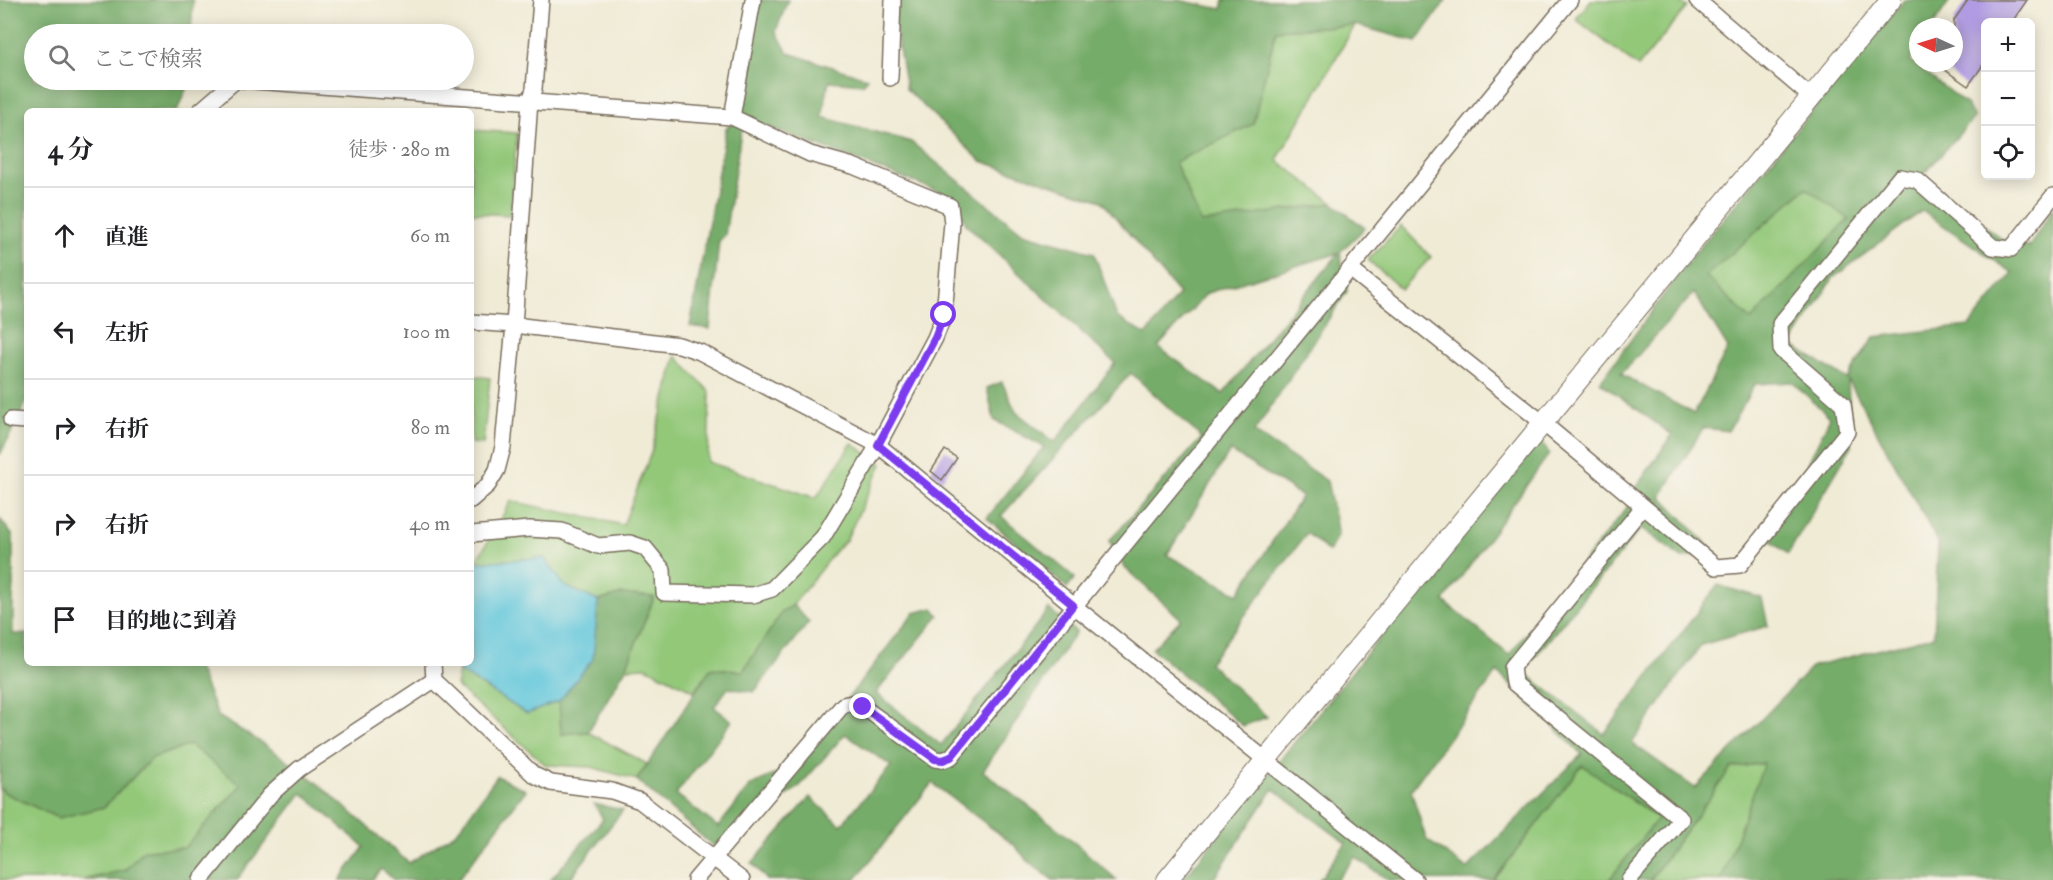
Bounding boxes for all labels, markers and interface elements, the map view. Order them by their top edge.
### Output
north arrow [1909,18,1963,72]
map controls [1981,18,2035,180]
button: + [1981,18,2035,72]
search box [24,24,474,90]
icon: search [45,41,78,74]
text: ここで検索 [93,45,203,73]
button: − [1981,72,2035,126]
button: locate [1981,126,2035,180]
text: 4 分 [48,134,94,166]
text: 徒歩 · 280 m [348,137,450,162]
icon: ahead [48,219,81,252]
text: 直進 [105,223,149,251]
text: 60 m [410,223,450,248]
route start [930,301,956,327]
icon: left [48,315,81,348]
text: 左折 [105,319,149,347]
text: 100 m [403,319,450,344]
icon: right [48,411,81,444]
text: 右折 [105,415,149,443]
text: 80 m [411,415,450,440]
icon: right [48,507,81,540]
text: 右折 [105,511,149,539]
text: 40 m [409,511,450,536]
icon: arrive [48,603,81,636]
text: 目的地に到着 [105,607,237,635]
route end [849,693,875,719]

